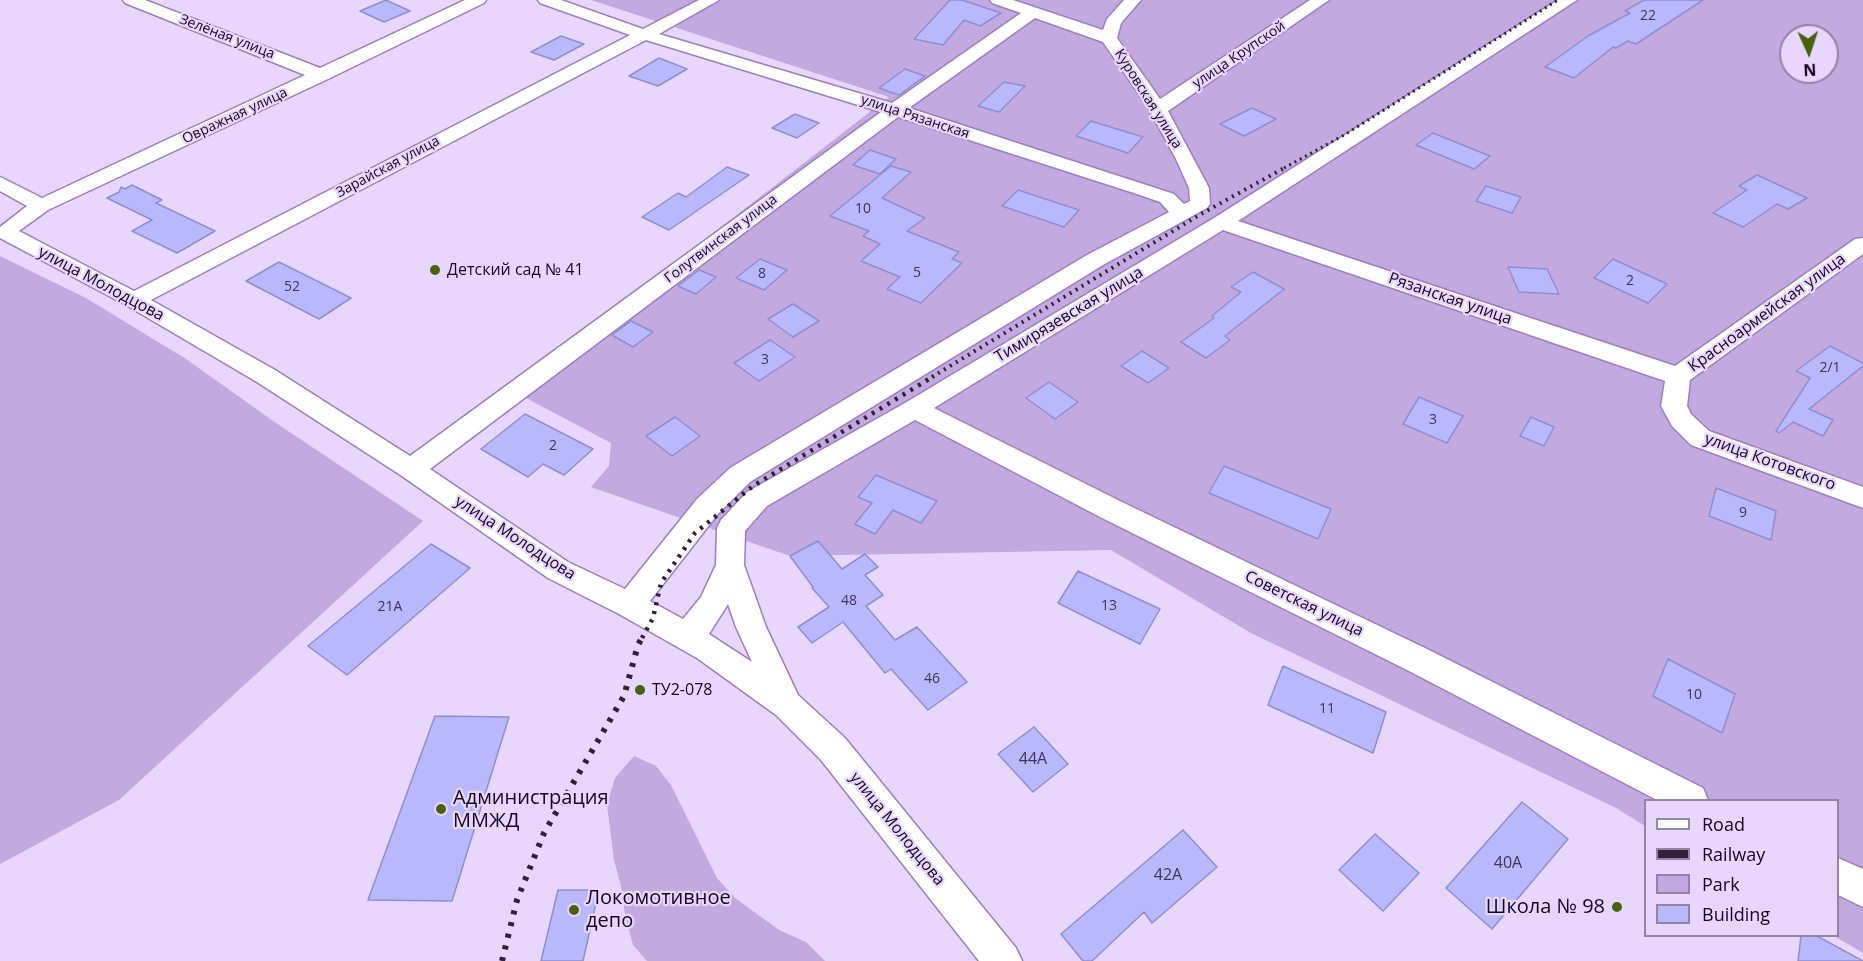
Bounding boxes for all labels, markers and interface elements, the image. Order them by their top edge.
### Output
house number: 22 [1640,8,1656,24]
street label: Зелёная улица [177,11,277,63]
street label: улица Крупской [1189,18,1289,92]
north arrow [1779,24,1839,84]
street label: Куровская улица [1111,46,1185,152]
text: N [1803,59,1817,81]
street label: Овражная улица [180,84,290,148]
street label: улица Рязанская [859,92,971,142]
street label: Зарайская улица [333,133,443,201]
street label: Голутвинская улица [661,191,781,287]
house number: 10 [855,201,871,217]
street label: улица Молодцова [35,243,167,325]
street label: Красноармейская улица [1685,250,1849,376]
place label: Детский сад № 41 [447,260,584,280]
marker: Детский сад № 41 [428,263,442,277]
street label: Тимирязевская улица [991,263,1147,367]
house number: 5 [913,265,921,281]
house number: 8 [758,266,766,282]
street label: Рязанская улица [1386,269,1514,329]
house number: 2 [1626,273,1634,289]
house number: 52 [284,279,300,295]
house number: 3 [761,352,769,368]
house number: 2/1 [1819,360,1841,376]
house number: 3 [1429,412,1437,428]
street label: улица Котовского [1702,429,1838,495]
house number: 2 [549,438,557,454]
street label: улица Молодцова [451,492,579,584]
house number: 9 [1739,505,1747,521]
street label: Советская улица [1242,567,1366,641]
house number: 48 [841,593,857,609]
house number: 13 [1101,598,1117,614]
house number: 21А [378,599,402,615]
house number: 46 [924,671,940,687]
place label: ТУ2-078 [652,680,712,700]
marker: ТУ2-078 [633,683,647,697]
house number: 10 [1686,687,1702,703]
house number: 11 [1319,701,1335,717]
house number: 44А [1019,749,1047,769]
street label: улица Молодцова [845,769,949,889]
place label: Администрация ММЖД [453,786,609,833]
legend [1644,799,1839,937]
marker: Администрация ММЖД [434,802,448,816]
text: Road [1702,812,1745,836]
text: Railway [1702,842,1765,866]
house number: 40А [1494,853,1522,873]
house number: 42А [1154,865,1182,885]
text: Park [1702,872,1740,896]
place label: Локомотивное депо [586,886,731,933]
place label: Школа № 98 [1486,895,1605,919]
marker: Школа № 98 [1610,900,1624,914]
text: Building [1702,902,1770,926]
marker: Локомотивное депо [567,903,581,917]

